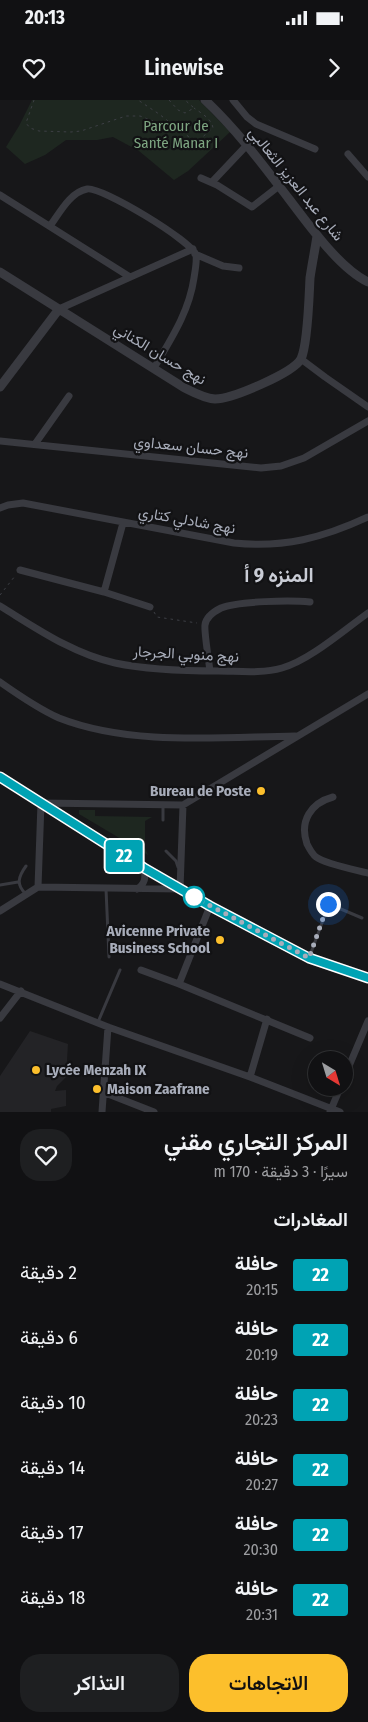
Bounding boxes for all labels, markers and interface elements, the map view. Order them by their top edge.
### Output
text: 20:13 [25,6,65,29]
icon: heart [20,54,48,82]
text: Linewise [144,54,224,81]
icon: forward [320,54,348,82]
park label: Parcour de Santé Manar I [134,117,218,152]
street label: شارع عبد العزيز الثعالبي [241,123,348,247]
street label: نهج حسان الكناني [109,319,209,392]
street label: نهج حسان سعداوي [132,432,249,466]
street label: نهج شادلي كتاري [136,503,237,541]
district label: المنزه 9 أ [244,563,314,588]
street label: نهج منوبي الجرجار [131,642,239,670]
place label: Bureau de Poste [150,782,251,800]
marker: Bureau de Poste [255,785,267,797]
line badge: 22 [102,840,146,872]
text: 22 [116,845,132,867]
unlabelled marker [183,886,205,908]
your location [316,892,341,917]
place label: Avicenne Private Business School [106,922,211,957]
marker: Avicenne Private Business School [214,934,226,946]
north arrow [308,1051,352,1096]
map controls [308,1051,353,1096]
place label: Lycée Menzah IX [46,1061,147,1079]
marker: Lycée Menzah IX [30,1064,42,1076]
place label: Maison Zaafrane [107,1080,210,1098]
marker: Maison Zaafrane [91,1083,103,1095]
text: المركز التجاري مقني [164,1128,348,1156]
button: heart [20,1129,72,1181]
text: سيرًا · 3 دقيقة · 170 m [213,1162,348,1181]
text: المغادرات [273,1208,348,1231]
text: حافلة [235,1252,278,1275]
text: 2 دقيقة [20,1261,77,1284]
text: 22 [312,1264,329,1286]
text: 20:15 [246,1280,278,1299]
text: حافلة [235,1317,278,1340]
text: 6 دقيقة [20,1326,78,1349]
text: 22 [312,1329,329,1351]
text: 20:19 [246,1345,278,1364]
text: حافلة [235,1382,278,1405]
text: 10 دقيقة [20,1391,86,1414]
text: 22 [312,1394,329,1416]
text: 20:23 [245,1410,278,1429]
text: حافلة [235,1447,278,1470]
text: 14 دقيقة [20,1456,85,1479]
text: 22 [312,1459,329,1481]
text: 20:27 [246,1475,278,1494]
text: حافلة [235,1512,278,1535]
text: 17 دقيقة [20,1521,84,1544]
text: 22 [312,1524,329,1546]
text: 20:30 [244,1540,278,1559]
text: حافلة [235,1577,278,1600]
text: 18 دقيقة [20,1586,85,1609]
text: 22 [312,1589,329,1611]
text: 20:31 [246,1605,278,1624]
button: التذاكر [20,1654,179,1712]
button: الاتجاهات [189,1654,348,1712]

